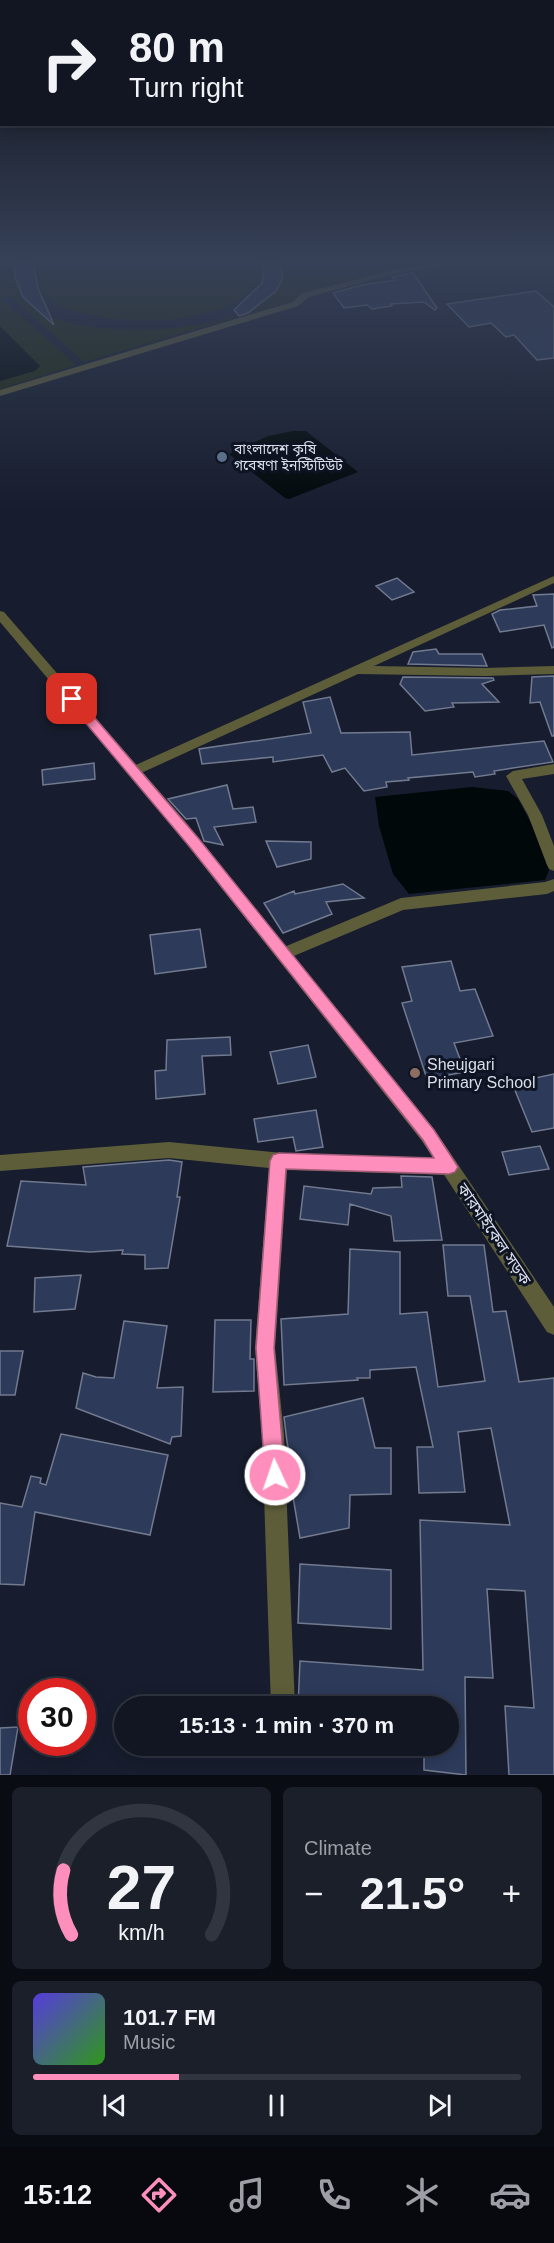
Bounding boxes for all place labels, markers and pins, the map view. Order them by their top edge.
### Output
place label: বাংলাদেশ কৃষি গবেষণা ইনস্টিটিউট [233,441,343,473]
marker: বাংলাদেশ কৃষি গবেষণা ইনস্টিটিউট [215,450,229,464]
pin [46,673,97,724]
place label: Sheujgari Primary School [427,1056,535,1091]
marker: Sheujgari Primary School [408,1066,422,1080]

